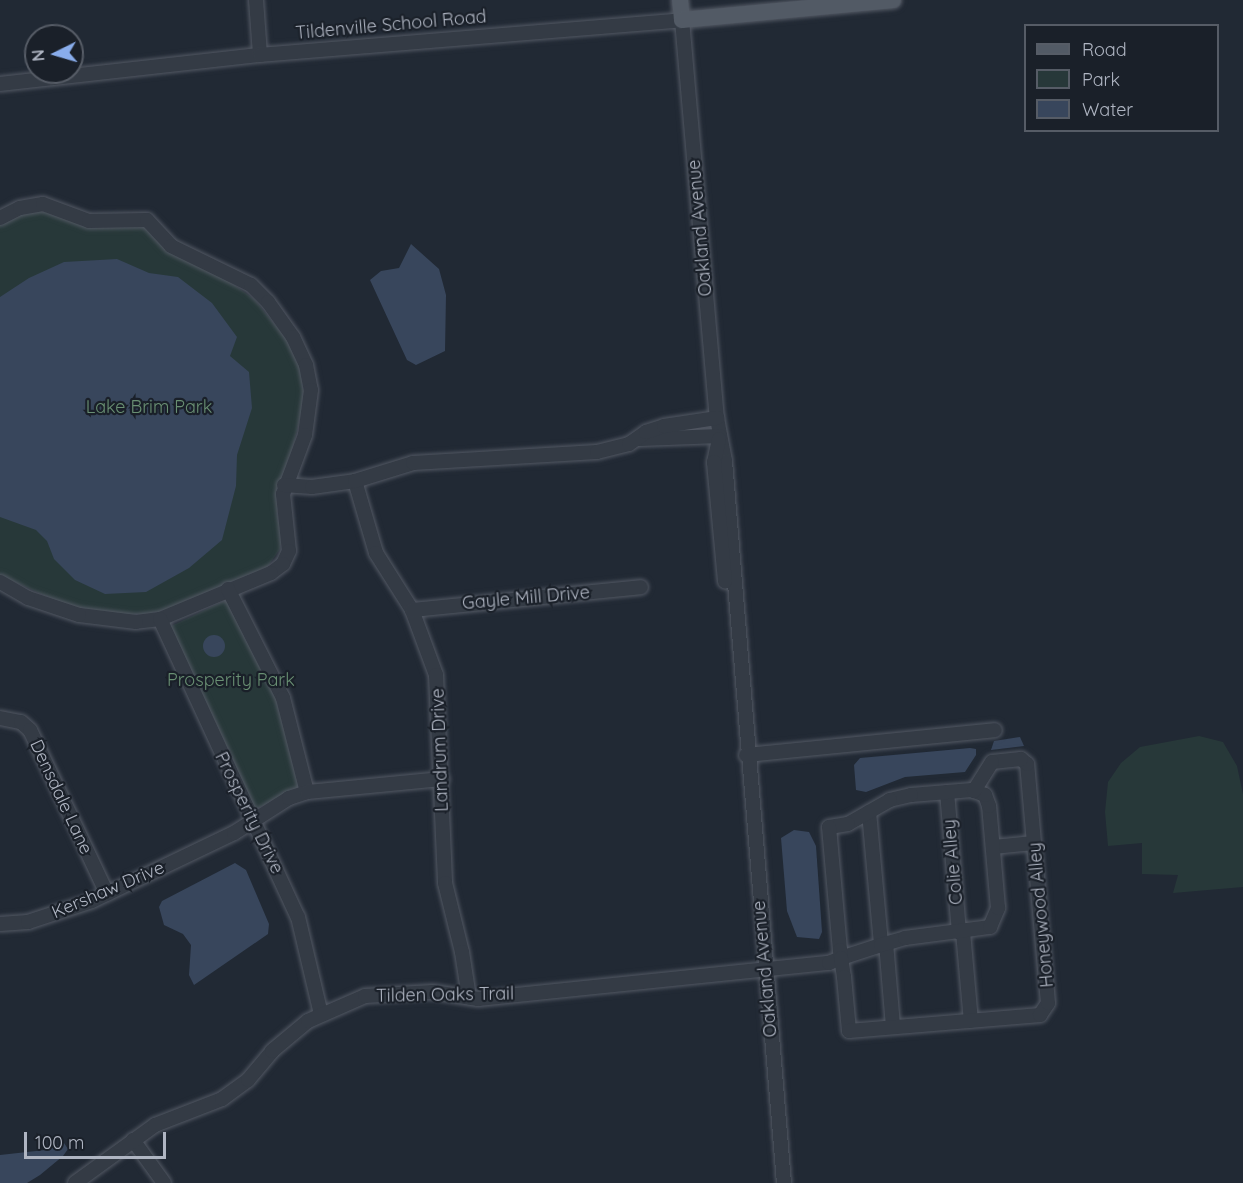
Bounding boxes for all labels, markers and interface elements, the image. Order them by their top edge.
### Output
street label: Tildenville School Road [295,6,487,44]
north arrow [24,24,84,84]
legend [1024,24,1219,132]
text: Road [1082,38,1127,61]
text: N [28,49,49,62]
text: Park [1082,68,1120,91]
text: Water [1082,98,1133,121]
street label: Oakland Avenue [683,159,717,297]
park label: Lake Brim Park [86,396,212,418]
street label: Gayle Mill Drive [461,582,591,614]
park label: Prosperity Park [167,669,295,691]
street label: Landrum Drive [427,688,453,812]
street label: Densdale Lane [25,736,97,858]
street label: Prosperity Drive [210,748,288,878]
street label: Colie Alley [939,818,967,906]
street label: Honeywood Alley [1024,841,1058,989]
street label: Kershaw Drive [48,857,168,923]
street label: Oakland Avenue [748,900,782,1038]
street label: Tilden Oaks Trail [376,983,514,1007]
scale bar [27,1120,170,1158]
text: 100 m [35,1131,84,1154]

